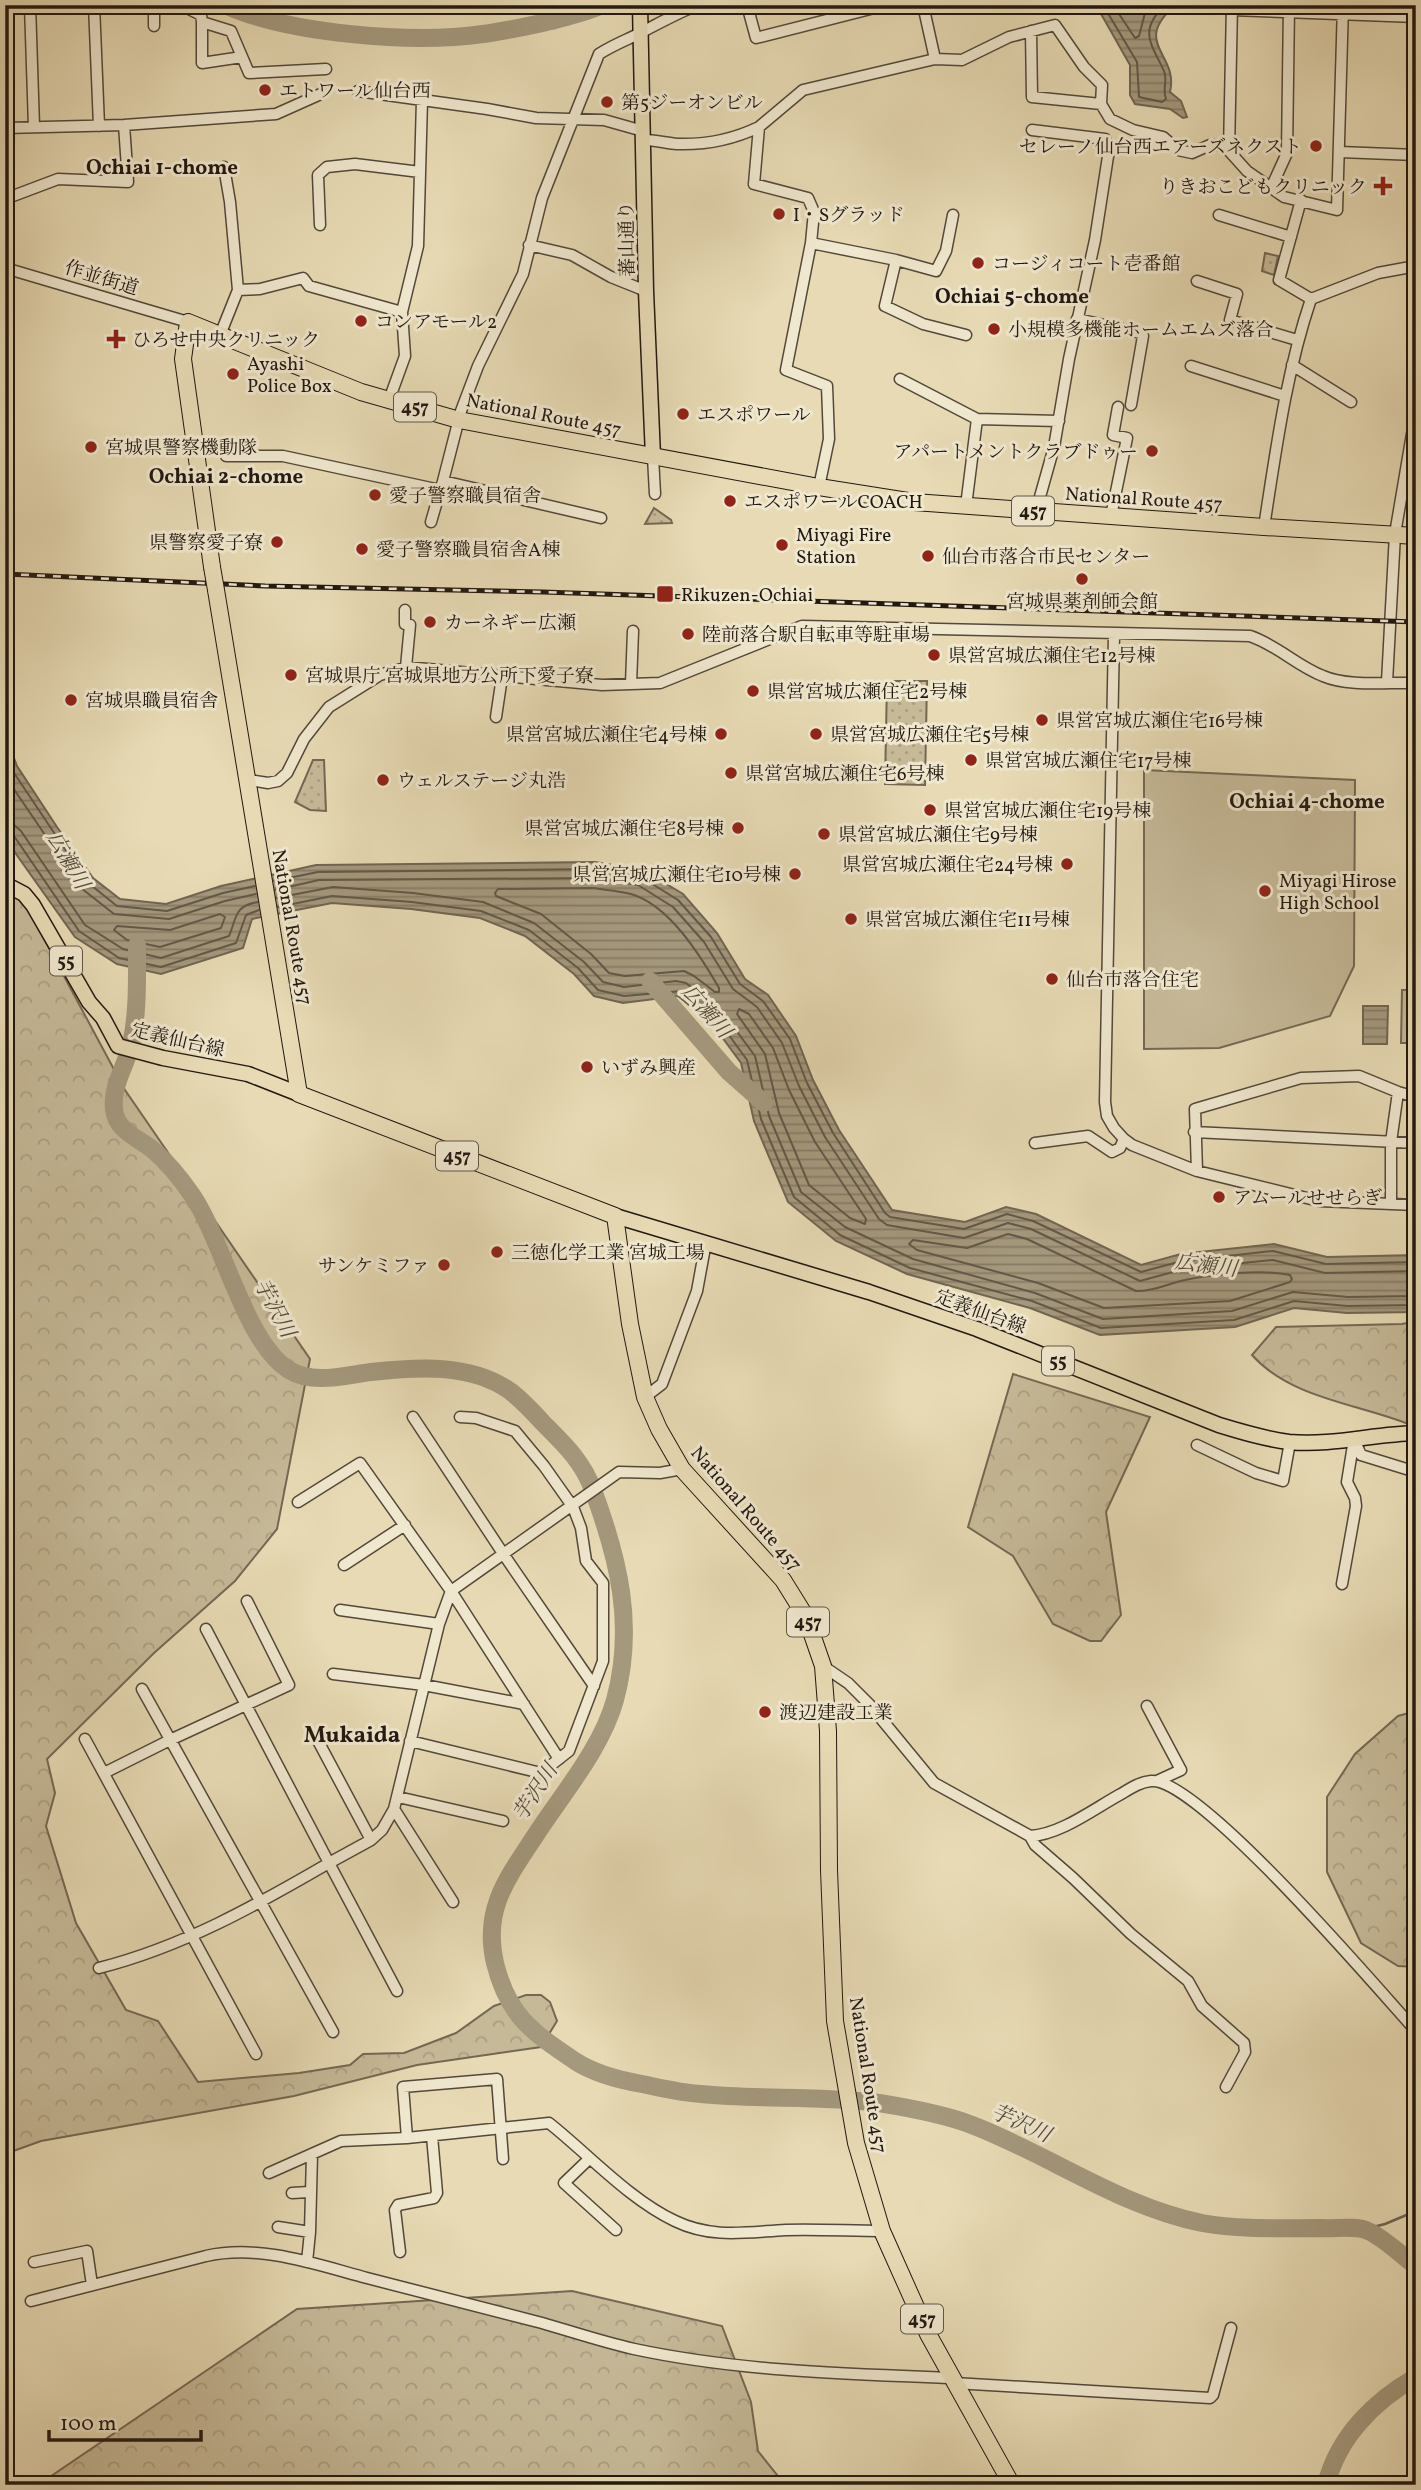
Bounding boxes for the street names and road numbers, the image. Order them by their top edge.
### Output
street label: 蕃山通り [614,201,642,277]
street label: 作並街道 [61,255,142,302]
street label: National Route 457 [464,388,624,444]
road number: 457 [394,393,436,422]
street label: National Route 457 [1064,482,1224,518]
road number: 457 [1012,496,1054,526]
street label: National Route 457 [265,847,318,1007]
road number: 55 [50,946,82,976]
street label: 定義仙台線 [128,1018,227,1064]
road number: 457 [436,1142,478,1170]
street label: 定義仙台線 [931,1284,1029,1341]
road number: 55 [1042,1346,1074,1376]
street label: National Route 457 [684,1441,807,1577]
road number: 457 [787,1608,829,1637]
street label: National Route 457 [842,1995,892,2155]
road number: 457 [901,2304,943,2334]

